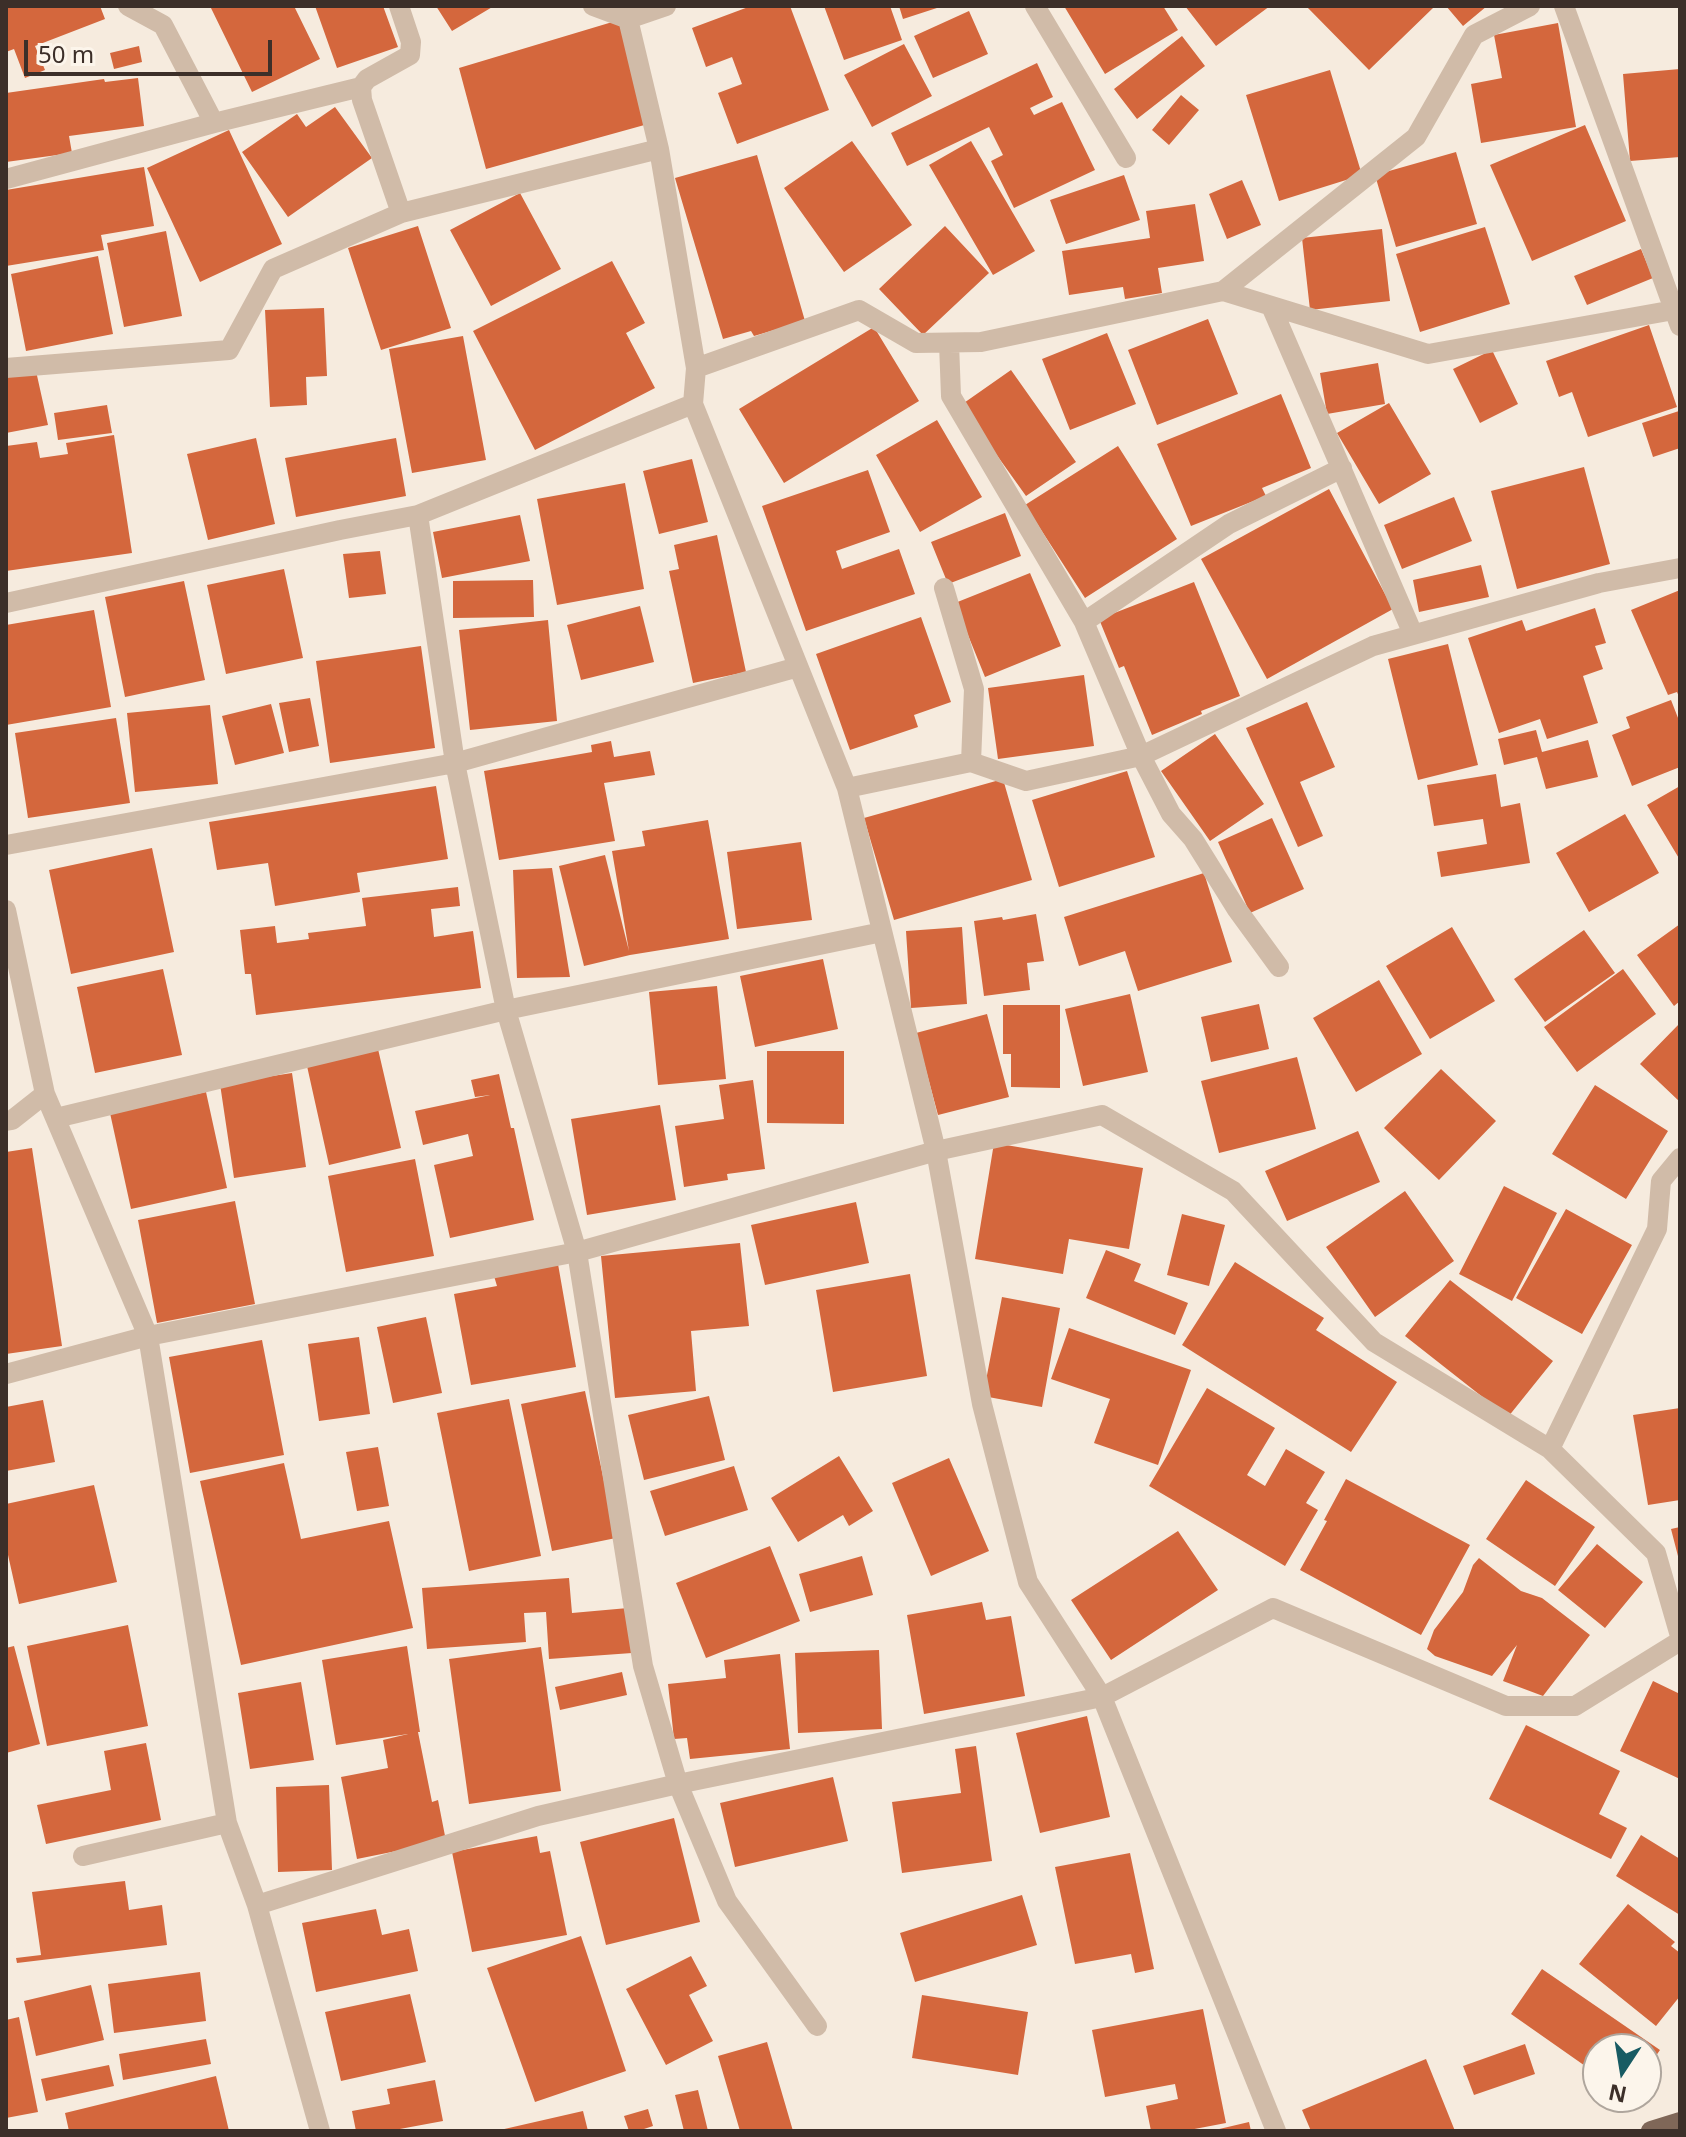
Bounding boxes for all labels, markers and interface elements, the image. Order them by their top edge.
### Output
scale bar [28,24,276,74]
text: 50 m [38,37,94,70]
north arrow [1582,2033,1662,2113]
text: N [1606,2078,1629,2111]

